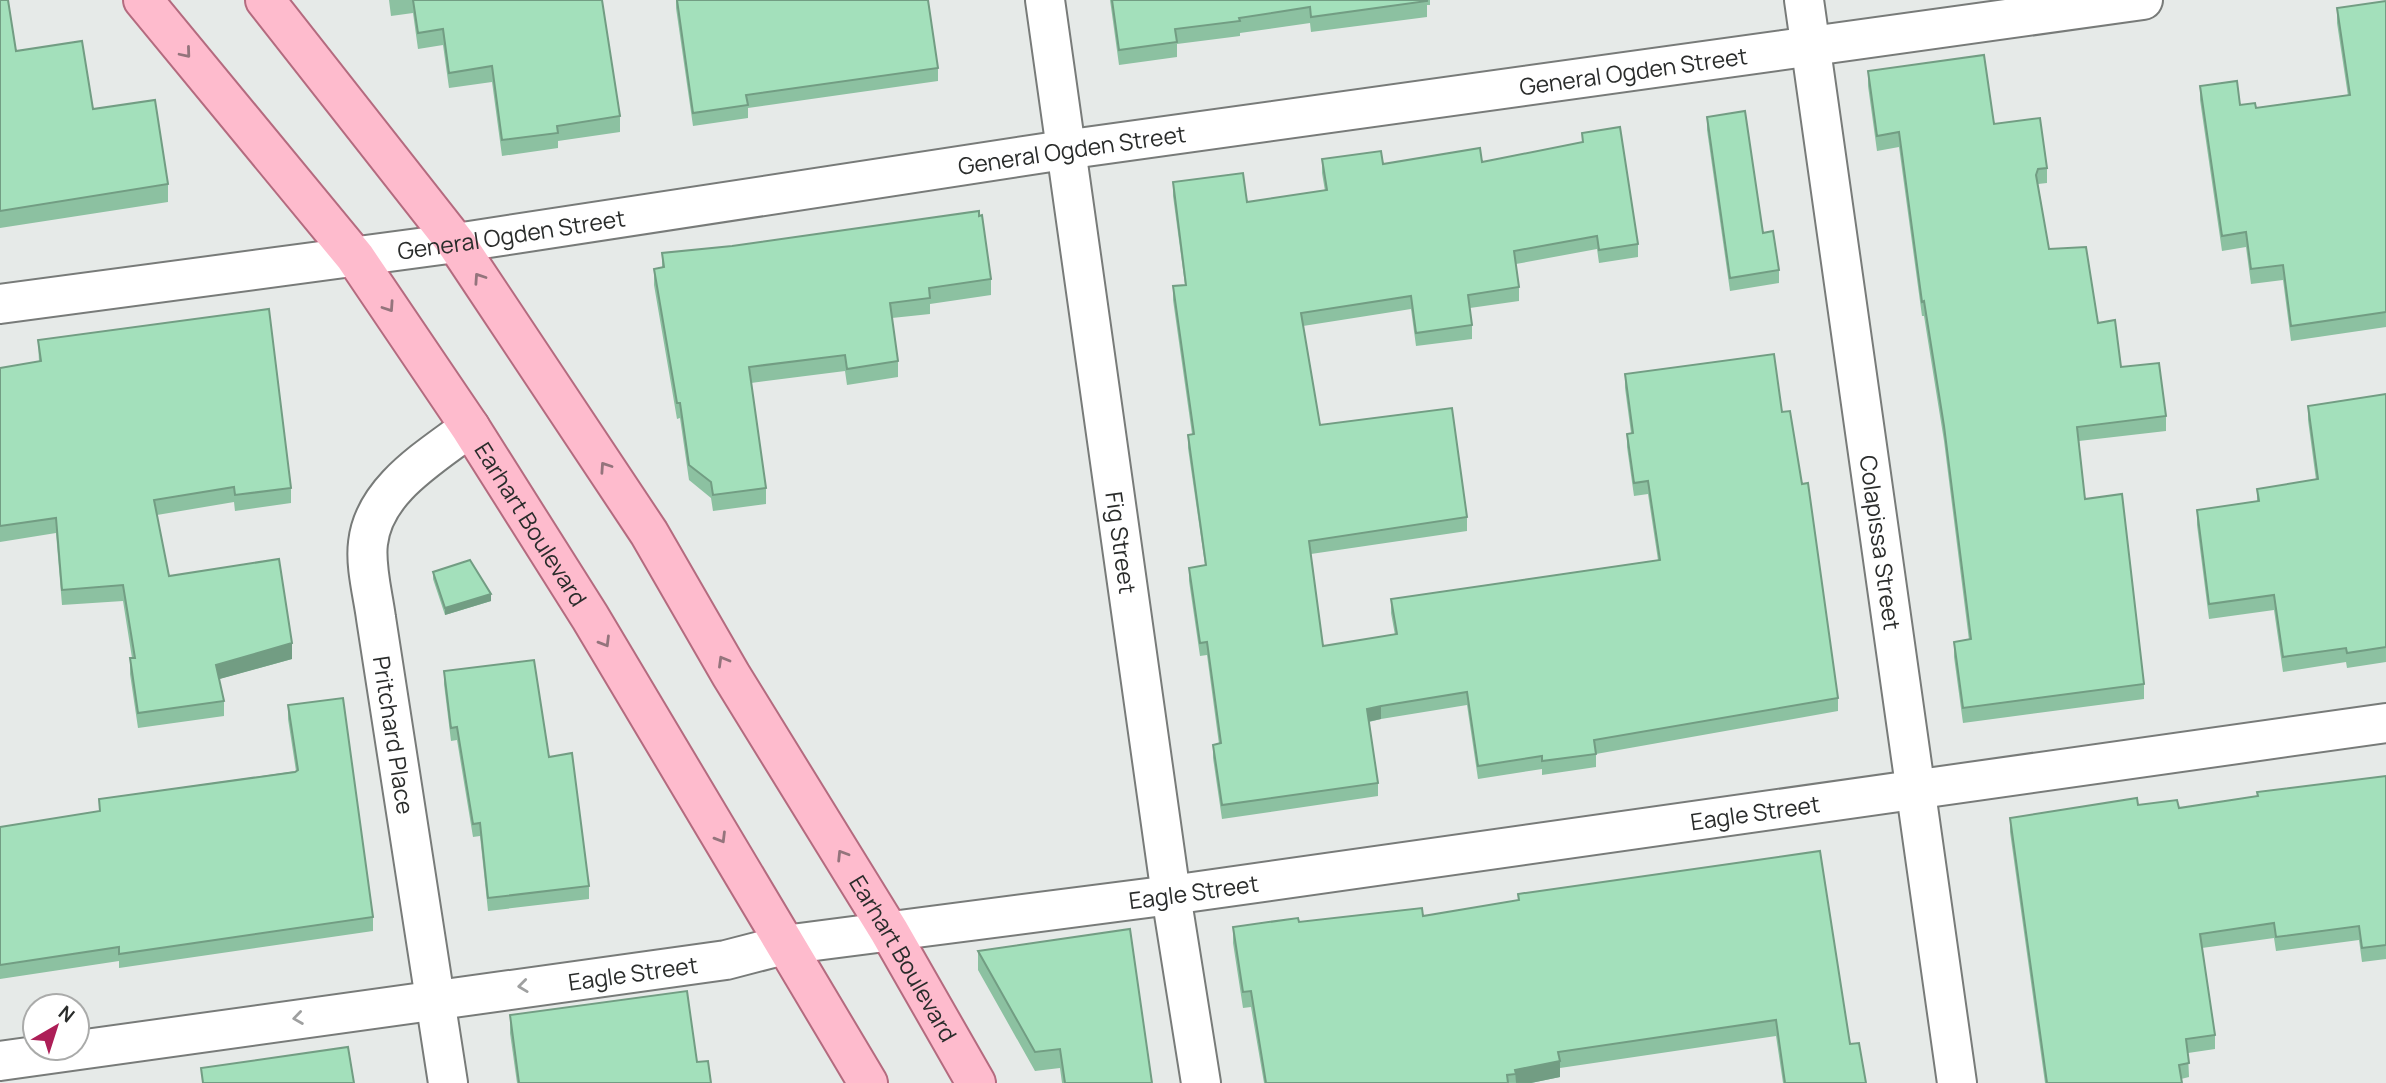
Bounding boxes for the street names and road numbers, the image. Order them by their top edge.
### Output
street label: General Ogden Street [1517,39,1749,103]
street label: General Ogden Street [956,117,1188,182]
street label: General Ogden Street [395,201,627,267]
street label: Earhart Boulevard [467,436,595,612]
street label: Colapissa Street [1852,453,1909,632]
street label: Fig Street [1098,490,1144,596]
street label: Pritchard Place [366,654,422,816]
street label: Eagle Street [1688,787,1822,837]
street label: Eagle Street [1127,867,1261,916]
street label: Earhart Boulevard [842,869,965,1047]
street label: Eagle Street [566,948,700,998]

